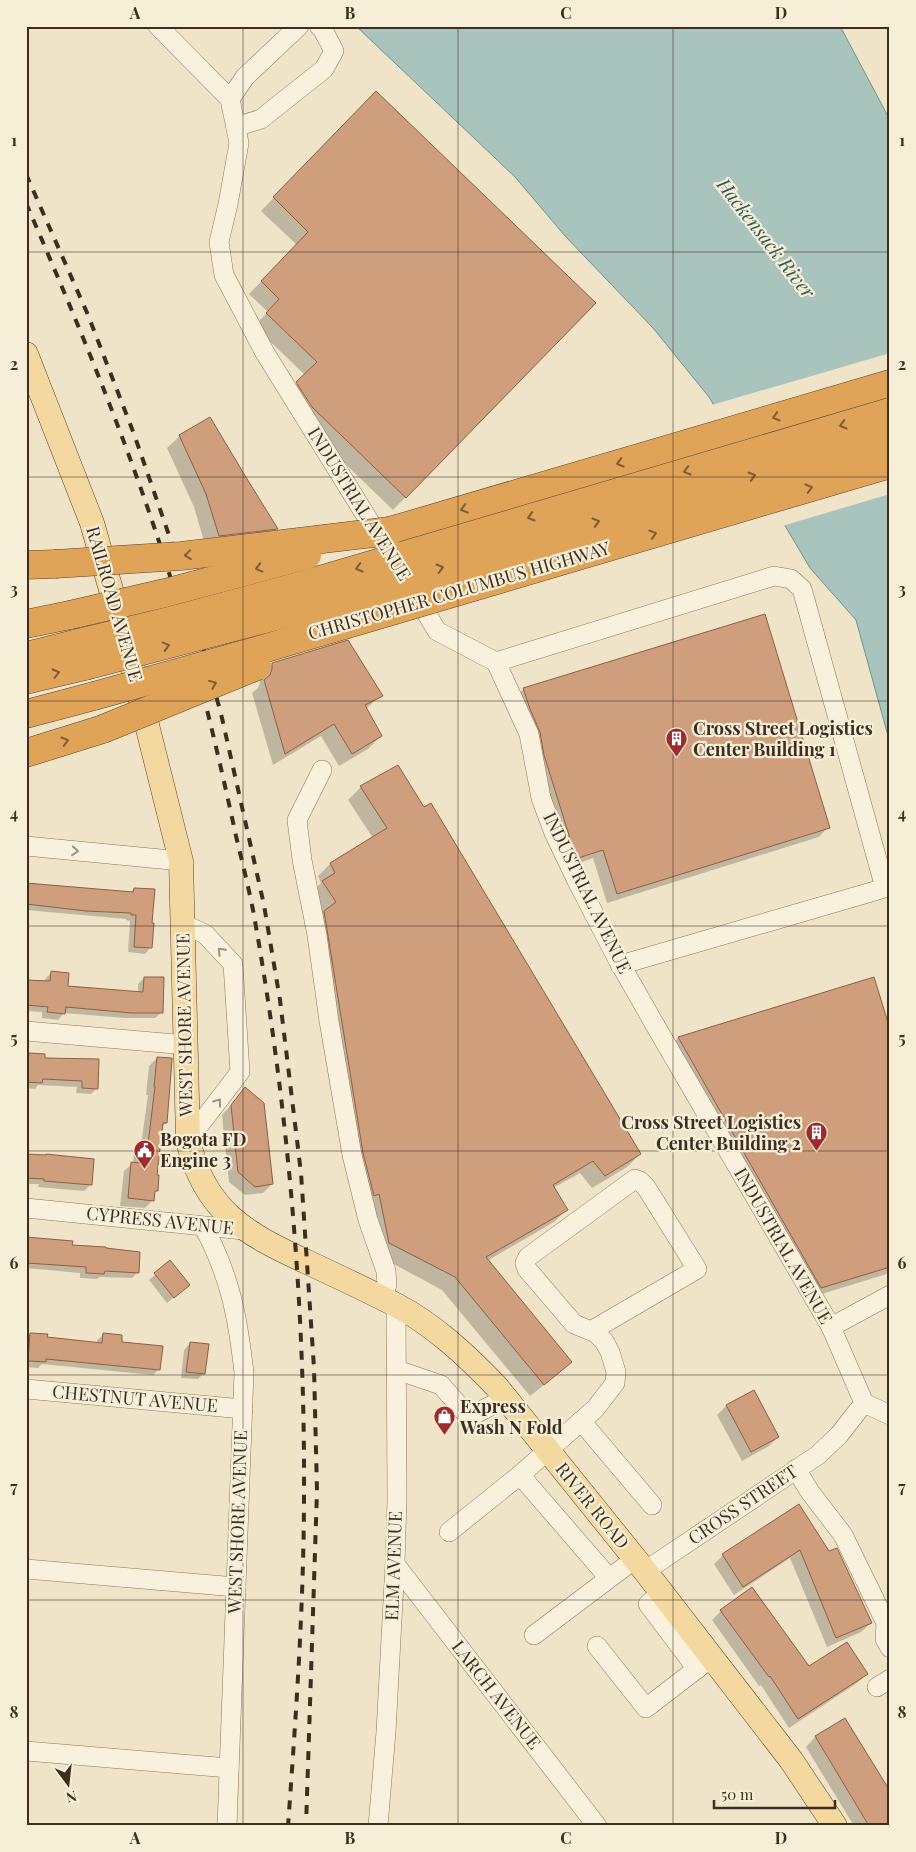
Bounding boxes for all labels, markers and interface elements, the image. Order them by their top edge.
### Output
text: A [129,2,141,23]
text: B [345,2,356,23]
text: C [560,2,572,23]
text: D [775,2,787,23]
text: 1 [11,129,17,150]
text: 1 [899,129,905,150]
water label: Hackensack River [711,171,822,303]
text: 2 [10,353,18,374]
text: 2 [898,353,906,374]
one-way arrow [772,412,780,422]
one-way arrow [839,420,848,430]
street label: INDUSTRIAL AVENUE [303,422,417,585]
one-way arrow [616,457,624,468]
one-way arrow [684,466,692,476]
one-way arrow [748,472,756,482]
one-way arrow [804,483,812,493]
one-way arrow [460,503,469,513]
one-way arrow [528,512,536,522]
one-way arrow [592,518,600,528]
street label: RAILROAD AVENUE [81,523,149,684]
one-way arrow [648,529,656,539]
street label: CHRISTOPHER COLUMBUS HIGHWAY [305,535,613,645]
one-way arrow [183,550,191,561]
one-way arrow [254,562,263,573]
one-way arrow [355,563,363,573]
one-way arrow [436,564,444,574]
text: 3 [10,578,18,599]
text: 3 [898,578,906,599]
one-way arrow [162,641,171,652]
one-way arrow [51,668,60,679]
one-way arrow [208,680,217,691]
place label: Cross Street Logistics Center Building 1 [693,716,873,761]
building icon: Cross Street Logistics Center Building 1 [665,727,689,758]
one-way arrow [60,737,68,747]
text: 4 [10,802,18,823]
text: 4 [898,802,906,823]
street label: INDUSTRIAL AVENUE [538,808,637,977]
one-way arrow [71,845,79,856]
street label: WEST SHORE AVENUE [170,933,198,1118]
one-way arrow [218,948,227,957]
text: 5 [10,1027,18,1048]
text: 5 [898,1027,906,1048]
one-way arrow [212,1098,221,1108]
place label: Cross Street Logistics Center Building 2 [621,1110,801,1155]
building icon: Cross Street Logistics Center Building 2 [805,1121,829,1152]
place label: Bogota FD Engine 3 [160,1127,247,1172]
public building icon: Bogota FD Engine 3 [132,1138,156,1169]
street label: INDUSTRIAL AVENUE [729,1163,838,1328]
street label: CYPRESS AVENUE [85,1200,235,1240]
text: 6 [10,1252,19,1273]
text: 6 [898,1252,907,1273]
street label: CHESTNUT AVENUE [51,1379,219,1417]
place label: Express Wash N Fold [459,1394,563,1439]
shop icon: Express Wash N Fold [432,1405,456,1436]
street label: WEST SHORE AVENUE [222,1430,252,1615]
street label: RIVER ROAD [551,1457,635,1554]
street label: CROSS STREET [683,1459,802,1550]
text: 7 [10,1476,18,1497]
text: 7 [898,1476,906,1497]
street label: ELM AVENUE [379,1511,407,1621]
street label: LARCH AVENUE [447,1635,547,1754]
text: 8 [10,1701,19,1722]
text: 8 [898,1701,907,1722]
north arrow [42,1760,92,1810]
scale bar [714,1777,835,1809]
text: 50 m [721,1784,754,1804]
text: N [64,1787,79,1808]
text: A [129,1827,141,1848]
text: B [345,1827,356,1848]
text: C [560,1827,572,1848]
text: D [775,1827,787,1848]

